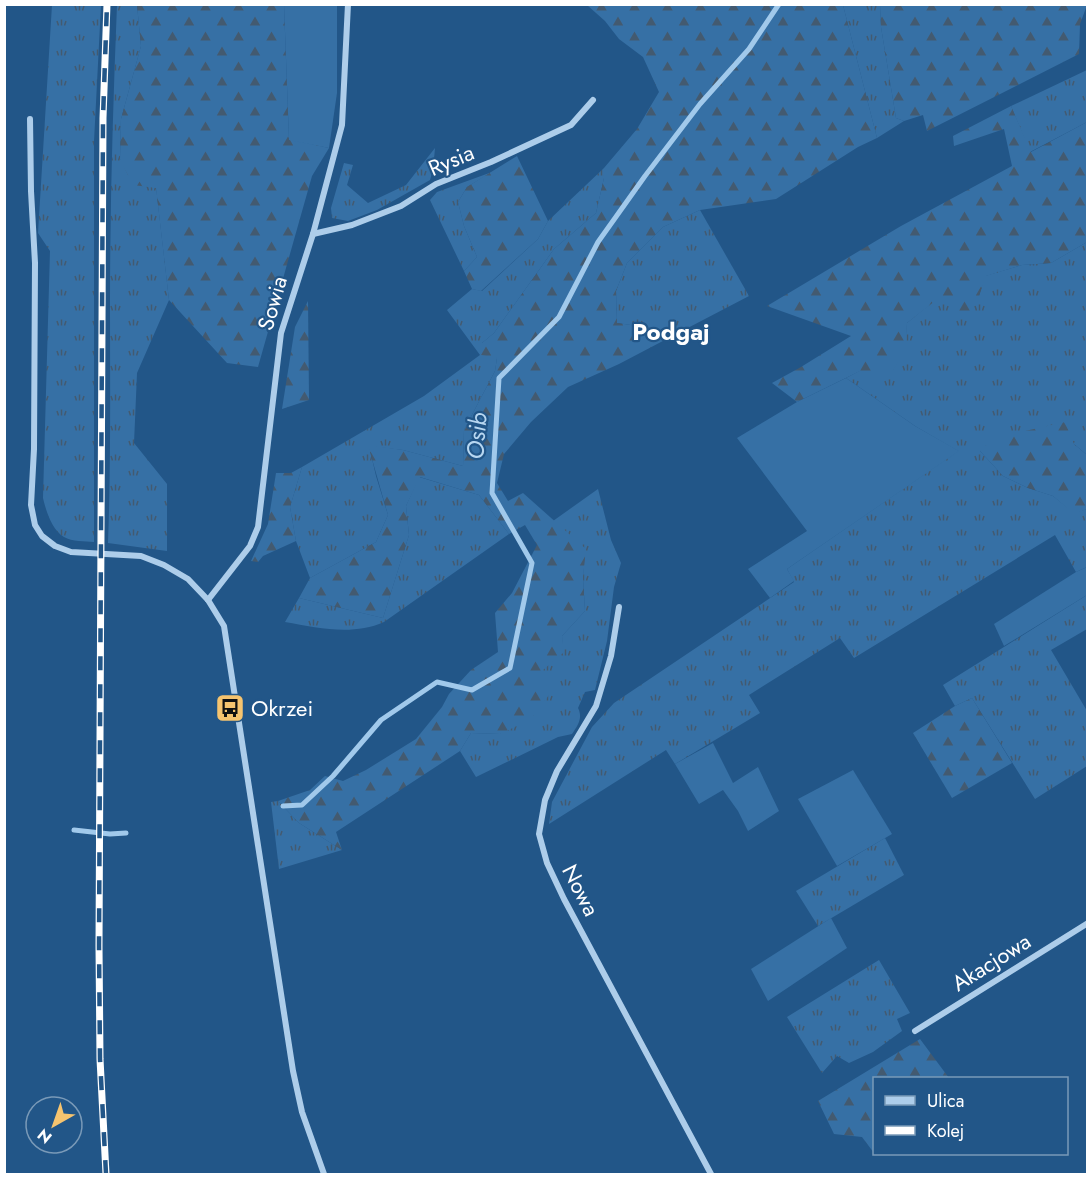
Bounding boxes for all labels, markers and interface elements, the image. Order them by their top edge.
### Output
street label: Rysia [423,136,479,184]
street label: Sowia [249,272,295,334]
district label: Podgaj [632,314,710,349]
water label: Osib [457,411,496,461]
bus stop icon: Okrzei [214,692,246,724]
place label: Okrzei [251,692,313,724]
street label: Nowa [554,859,608,921]
street label: Akacjowa [945,925,1037,999]
legend [873,1077,1068,1155]
text: Ulica [927,1088,964,1114]
north arrow [24,1095,84,1155]
text: Kolej [927,1118,964,1144]
text: N [32,1123,57,1149]

